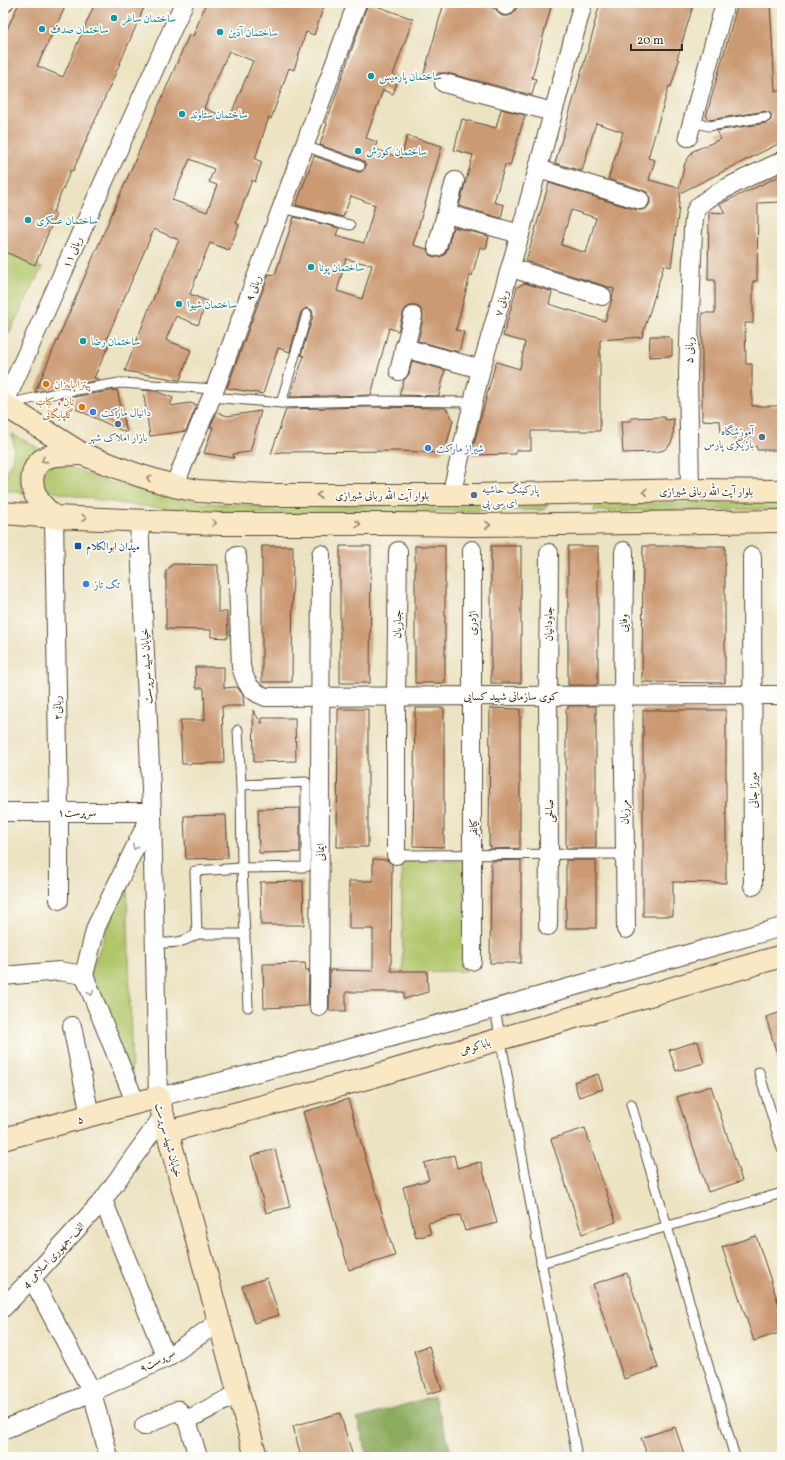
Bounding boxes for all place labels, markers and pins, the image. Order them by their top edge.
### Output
place label: ساختمان ساغر [122,12,176,27]
marker: ساختمان ساغر [109,13,119,23]
place label: ساختمان صدف [50,23,108,38]
marker: ساختمان صدف [37,24,47,34]
place label: ساختمان آذین [228,25,278,41]
marker: ساختمان آذین [215,27,225,37]
place label: ساختمان پارمیس [379,70,442,85]
marker: ساختمان پارمیس [366,71,376,81]
place label: ساختمان ستاوند [190,108,248,123]
marker: ساختمان ستاوند [177,109,187,119]
place label: ساختمان کورش [366,145,427,160]
marker: ساختمان کورش [353,146,363,156]
place label: ساختمان عسکری [36,214,98,229]
marker: ساختمان عسکری [23,215,33,225]
place label: ساختمان پونا [319,261,364,276]
marker: ساختمان پونا [306,262,316,272]
place label: ساختمان شیوا [187,298,237,313]
marker: ساختمان شیوا [174,299,184,309]
place label: ساختمان رضا [91,335,140,350]
marker: ساختمان رضا [78,336,88,346]
place label: پیتزا پاییزان [54,378,91,393]
marker: پیتزا پاییزان [41,379,51,389]
place label: نان و کباب گلپایگانی [35,395,74,423]
marker: نان و کباب گلپایگانی [77,402,87,412]
place label: دانیال مارکت [101,406,151,421]
marker: دانیال مارکت [88,407,98,417]
marker: بازار املاک شهر [113,419,123,429]
place label: آموزشگاه بازیگری پارس [704,424,756,453]
place label: بازار املاک شهر [88,431,147,446]
marker: آموزشگاه بازیگری پارس [757,432,767,442]
place label: شیراز مارکت [436,442,484,457]
marker: شیراز مارکت [423,443,433,453]
place label: پارکینگ حاشیه ای سی پی [482,482,540,511]
marker: پارکینگ حاشیه ای سی پی [469,490,479,500]
place label: میدان ابوالکلام [86,540,140,556]
marker: میدان ابوالکلام [73,541,83,551]
place label: تک تاز [93,578,121,593]
marker: تک تاز [81,579,91,589]

